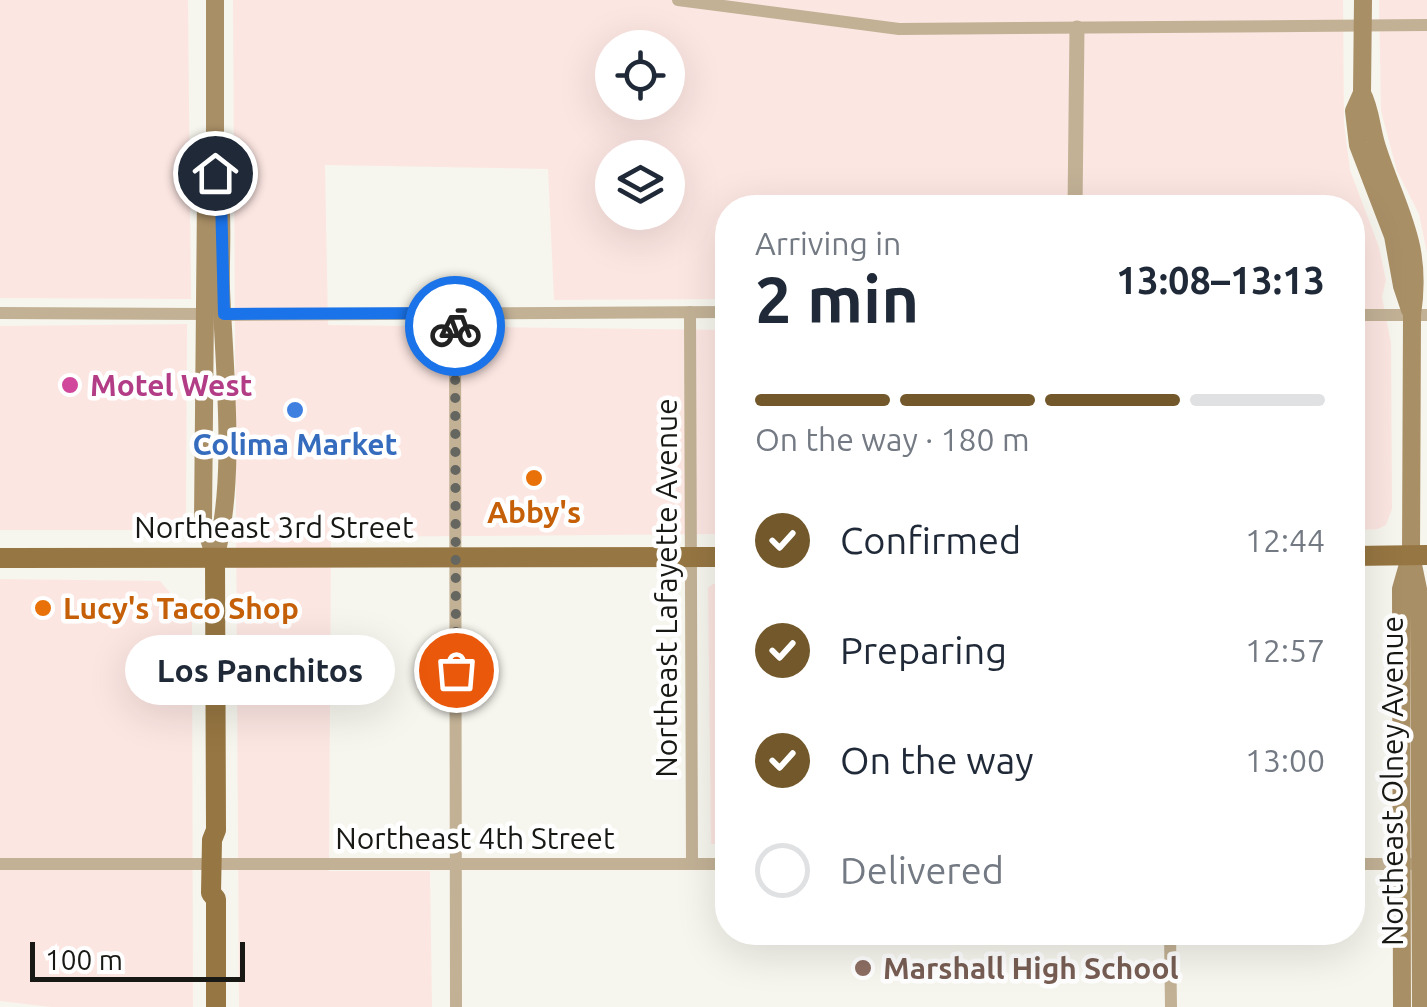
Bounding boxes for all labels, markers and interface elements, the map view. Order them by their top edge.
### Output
map controls [595,30,685,230]
button: locate [595,30,685,120]
pin [173,131,258,216]
button: layers [595,140,685,230]
icon: home [188,146,243,201]
text: Arriving in [755,225,901,261]
text: 13:08–13:13 [1116,259,1325,301]
text: 2 min [755,262,919,335]
courier [405,276,505,376]
icon: bike [428,299,483,354]
place label: Motel West [90,368,253,402]
marker: Motel West [59,374,81,396]
street label: Northeast Lafayette Avenue [649,398,683,778]
marker: Colima Market [284,399,306,421]
text: On the way · 180 m [755,421,1030,457]
place label: Colima Market [192,427,398,461]
marker: Abby's [523,467,545,489]
place label: Abby's [487,495,581,529]
street label: Northeast 3rd Street [134,510,414,544]
icon: check [755,513,810,568]
text: Confirmed [840,519,1021,561]
text: 12:44 [1245,522,1325,558]
place label: Lucy's Taco Shop [63,591,299,625]
marker: Lucy's Taco Shop [32,597,54,619]
street label: Northeast Olney Avenue [1375,616,1409,946]
icon: check [755,623,810,678]
pin [414,628,499,713]
text: Preparing [840,629,1007,671]
text: 12:57 [1245,632,1325,668]
callout: Los Panchitos [126,635,396,705]
icon: bag [429,643,484,698]
text: Los Panchitos [157,652,363,688]
icon: check [755,733,810,788]
text: On the way [840,739,1033,781]
text: 13:00 [1245,742,1325,778]
street label: Northeast 4th Street [335,821,615,855]
text: Delivered [840,849,1004,891]
scale bar [30,937,245,982]
text: 100 m [45,944,123,975]
place label: Marshall High School [883,951,1179,985]
marker: Marshall High School [852,957,874,979]

